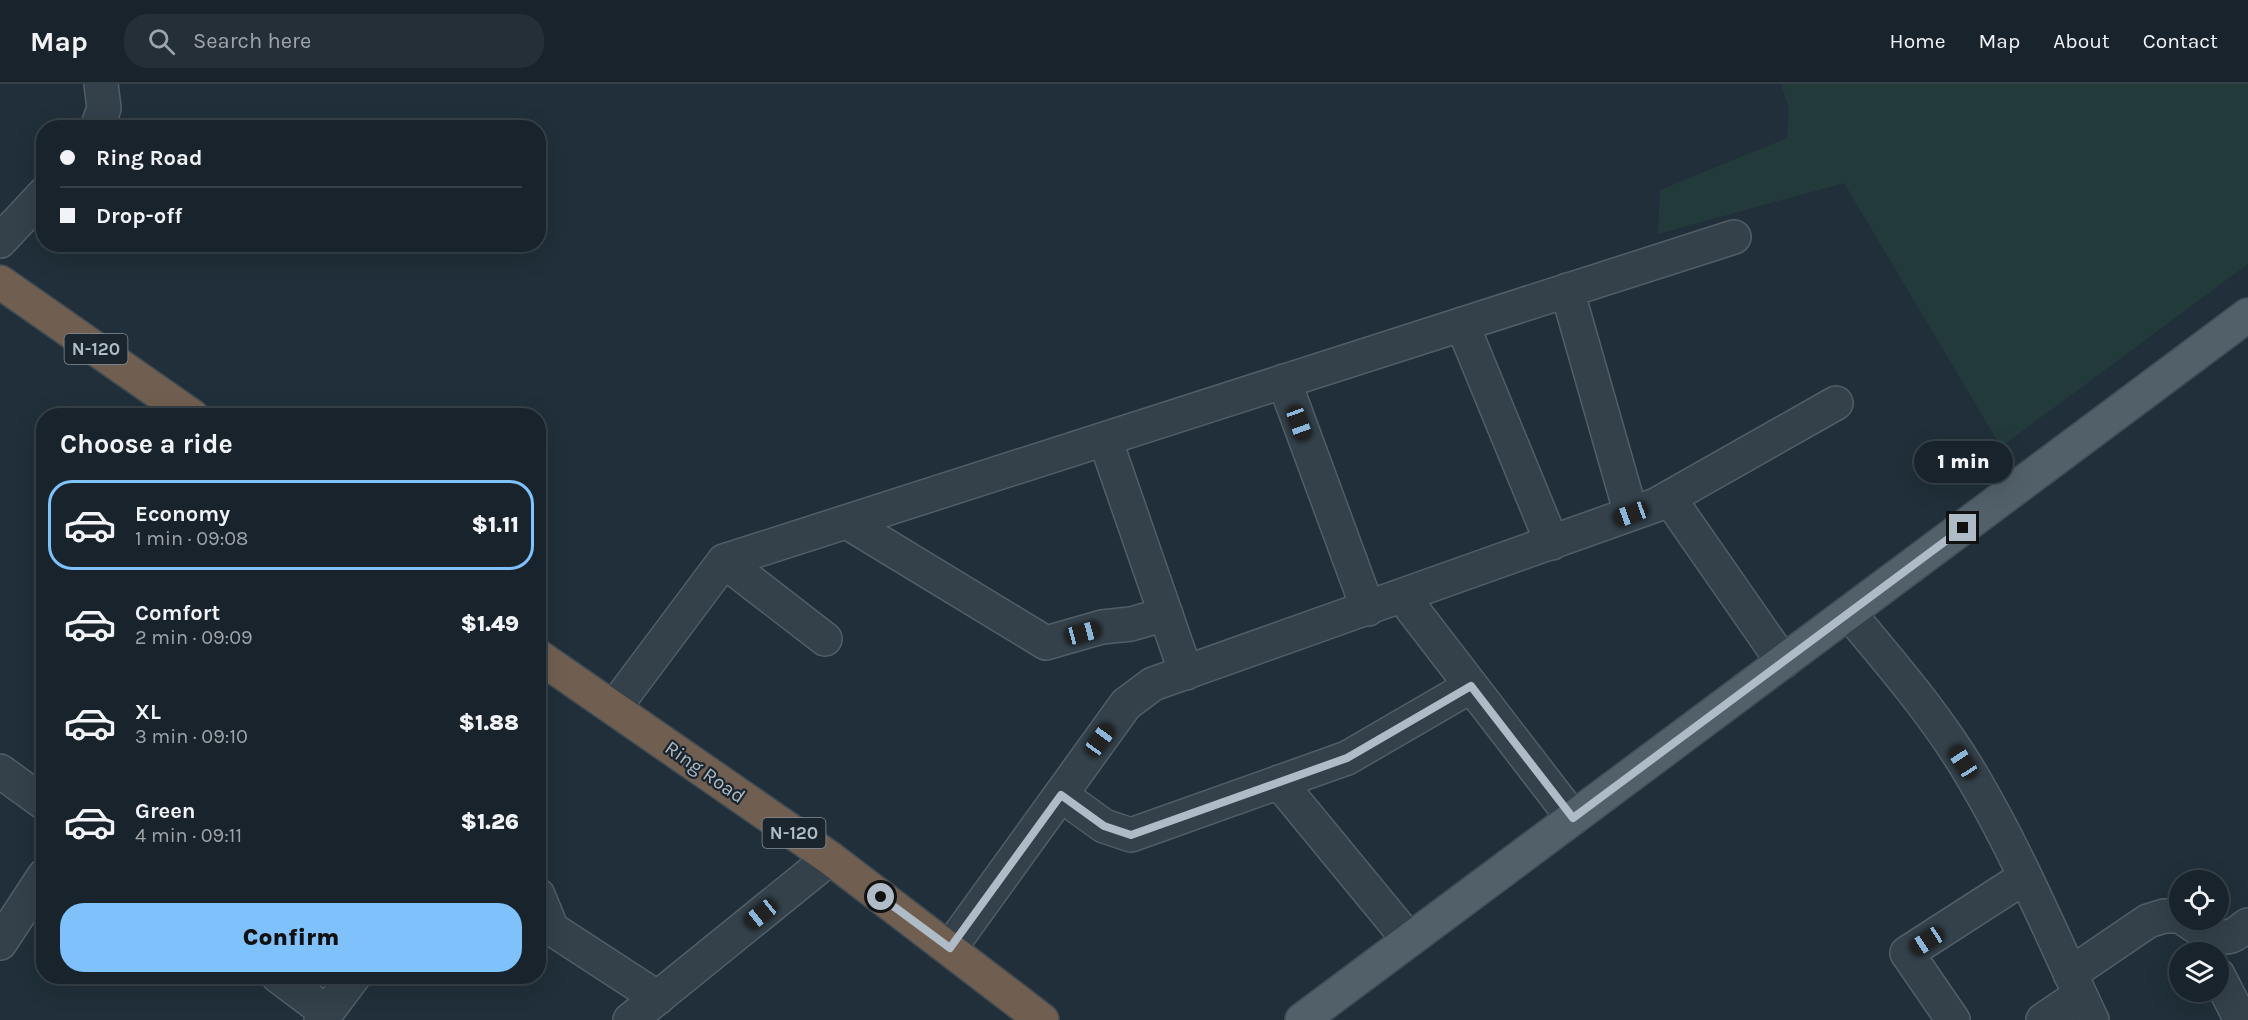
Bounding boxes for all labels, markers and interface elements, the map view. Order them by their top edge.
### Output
search box [124,14,544,68]
text: Map [30,25,88,58]
icon: search [145,25,178,58]
text: Search here [193,28,311,54]
text: Home [1890,29,1946,53]
text: Map [1979,29,2020,53]
text: About [2053,29,2110,53]
text: Contact [2143,29,2218,53]
text: Ring Road [96,145,202,171]
text: Drop-off [96,203,182,229]
road number: N-120 [64,334,128,364]
car [1284,403,1314,443]
text: Choose a ride [60,428,233,460]
callout: 1 min [1914,441,2012,483]
text: 1 min [1937,450,1990,473]
icon: car [63,498,117,552]
car [1611,499,1651,529]
text: Economy [135,501,230,527]
text: $1.11 [472,512,519,538]
route end [1949,514,1976,541]
text: 1 min · 09:08 [135,527,248,550]
icon: car [63,597,117,651]
text: Comfort [135,600,220,626]
text: $1.49 [460,611,519,637]
car [1063,620,1103,646]
text: 2 min · 09:09 [135,626,253,649]
icon: car [63,696,117,750]
text: XL [135,699,161,725]
text: $1.88 [459,710,519,736]
car [1082,720,1118,760]
text: 3 min · 09:10 [135,725,248,748]
street label: Ring Road [661,736,749,808]
car [1946,742,1980,782]
icon: car [63,795,117,849]
text: Green [135,798,196,824]
text: $1.26 [460,809,519,835]
road number: N-120 [762,818,826,848]
text: 4 min · 09:11 [135,824,242,847]
map controls [2169,870,2229,1002]
button: locate [2169,870,2229,930]
route start [867,883,894,910]
car [741,896,781,932]
button: Confirm [60,903,522,972]
car [1907,924,1947,958]
button: layers [2169,942,2229,1002]

